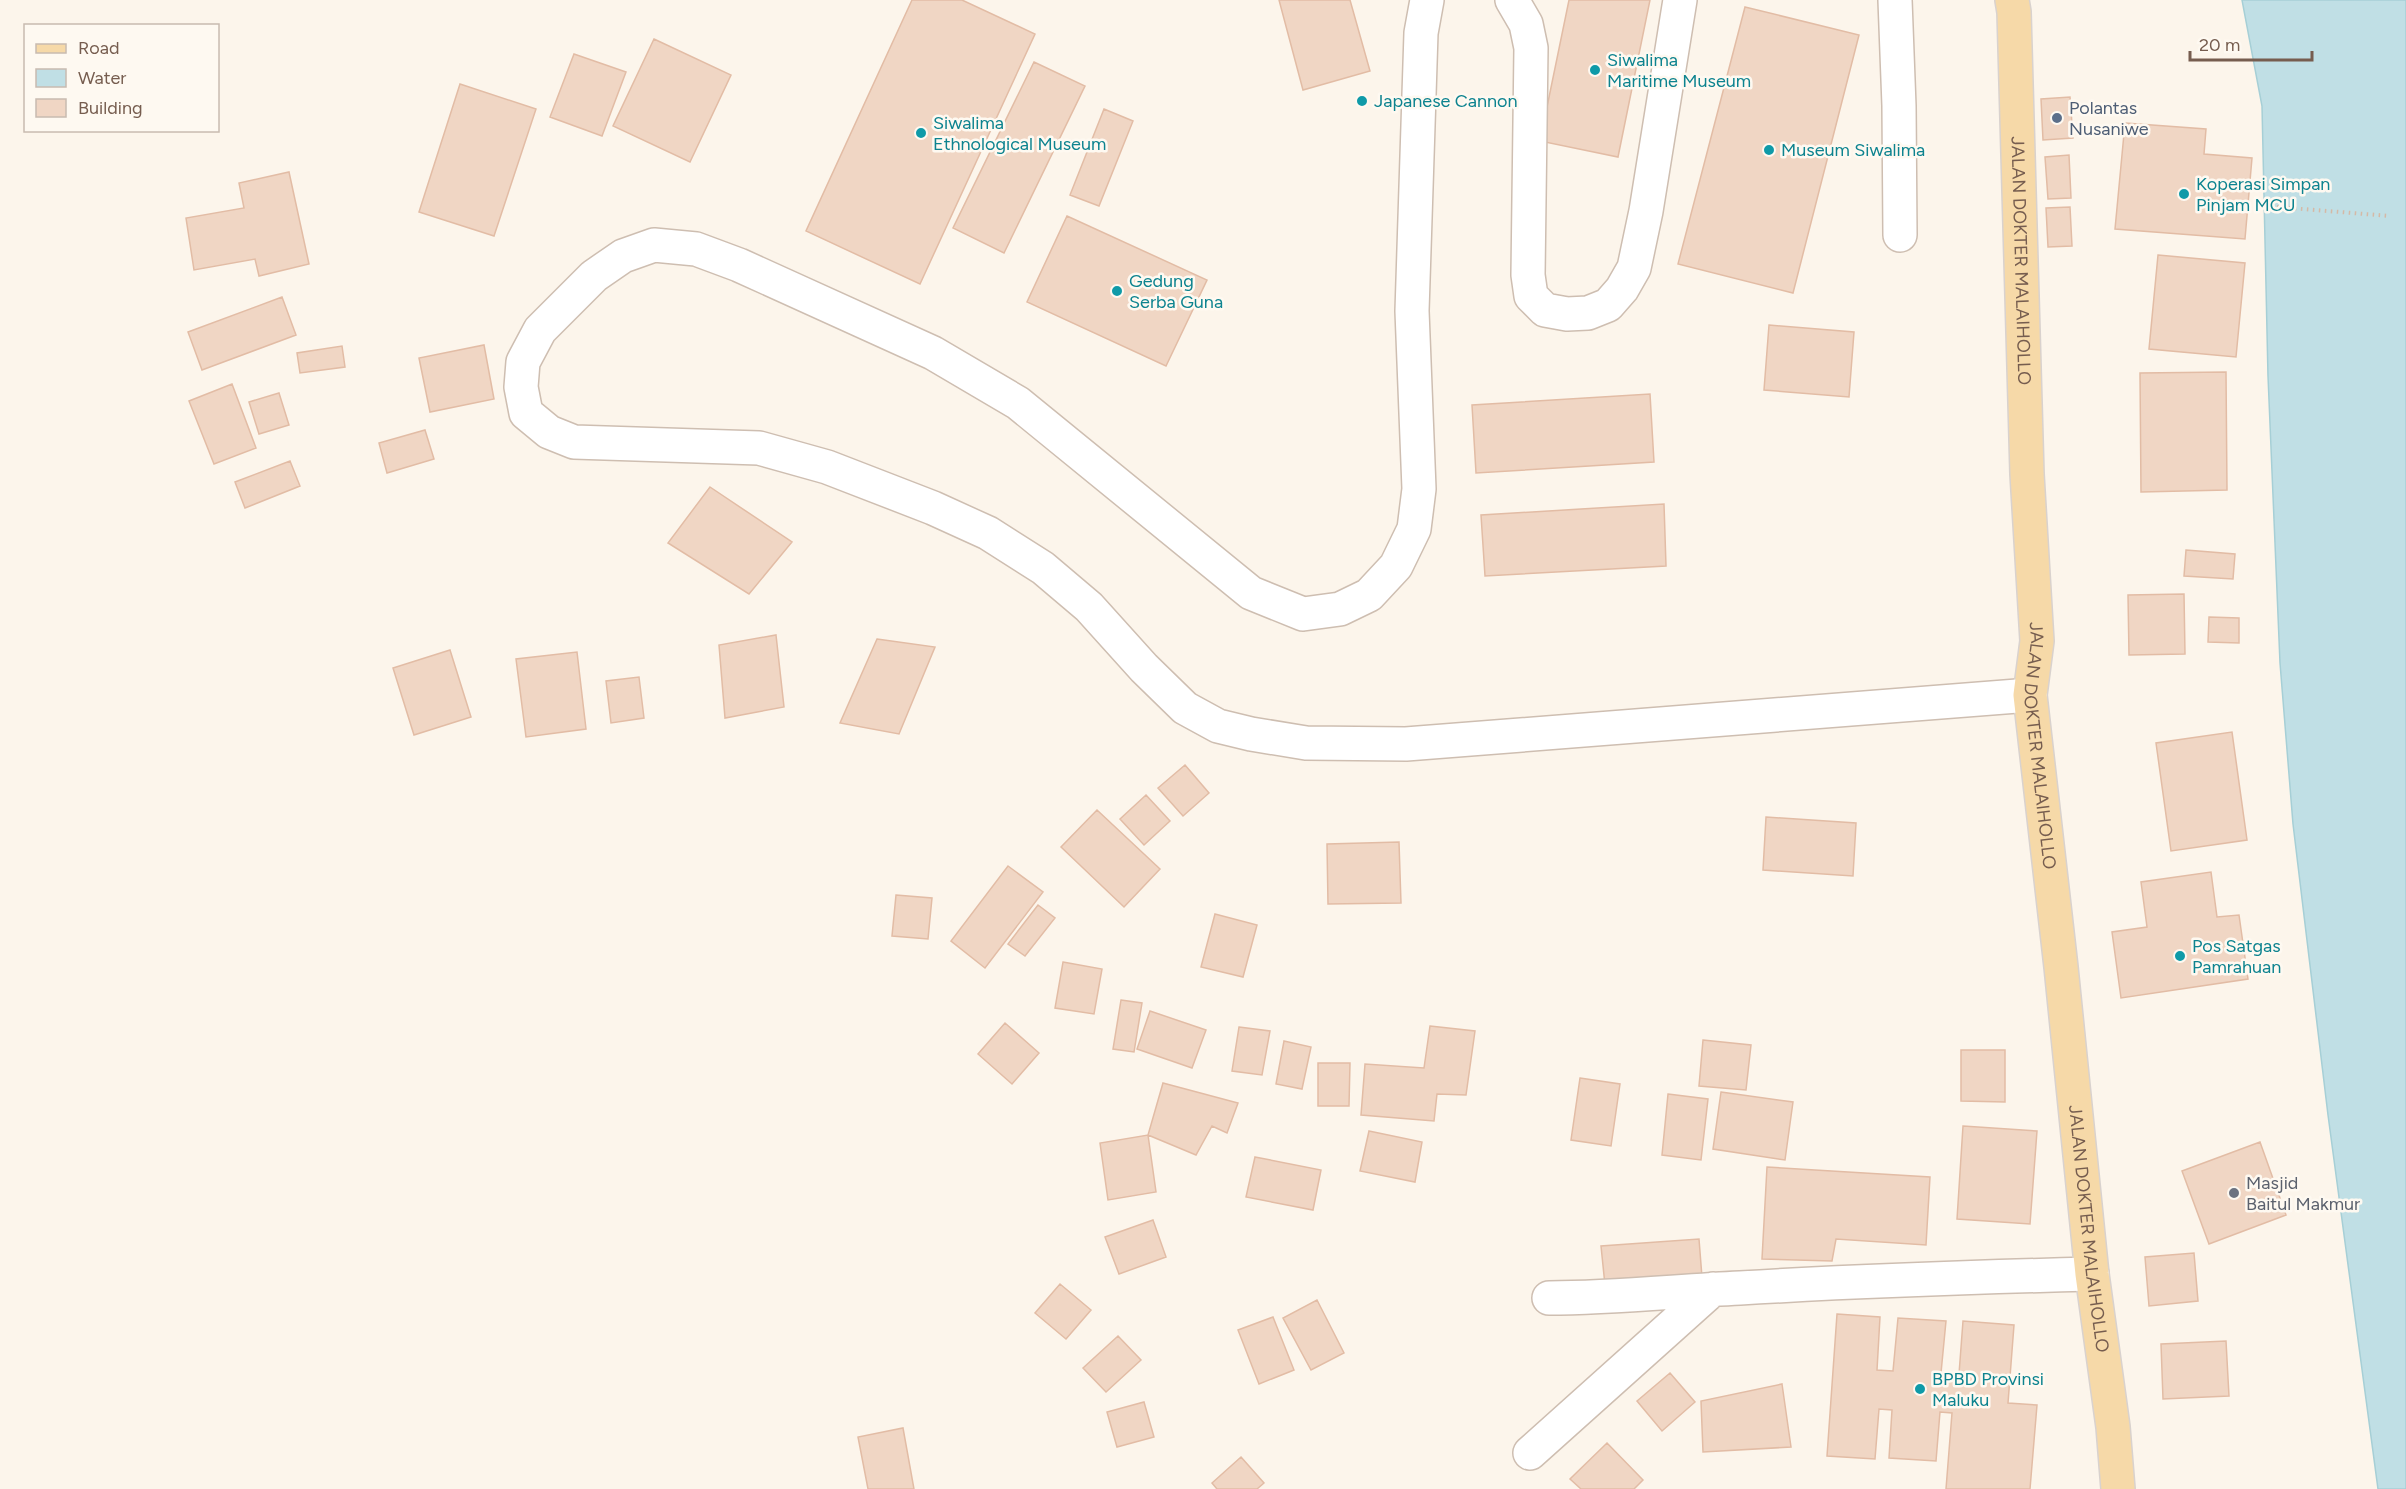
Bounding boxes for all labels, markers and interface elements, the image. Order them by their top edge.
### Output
legend [24,24,219,132]
scale bar [2190,24,2312,62]
text: 20 m [2199,34,2240,56]
text: Road [78,37,119,59]
place label: Siwalima Maritime Museum [1607,49,1751,92]
marker: Siwalima Maritime Museum [1588,63,1602,77]
text: Water [78,67,126,89]
place label: Japanese Cannon [1374,90,1518,112]
marker: Japanese Cannon [1355,94,1369,108]
text: Building [78,97,143,119]
place label: Polantas Nusaniwe [2069,97,2149,140]
marker: Polantas Nusaniwe [2050,111,2064,125]
place label: Siwalima Ethnological Museum [933,112,1106,155]
marker: Siwalima Ethnological Museum [914,126,928,140]
street label: JALAN DOKTER MALAIHOLLO [2007,136,2035,385]
place label: Museum Siwalima [1781,139,1925,161]
marker: Museum Siwalima [1762,143,1776,157]
place label: Koperasi Simpan Pinjam MCU [2196,173,2330,216]
marker: Koperasi Simpan Pinjam MCU [2177,187,2191,201]
place label: Gedung Serba Guna [1129,270,1223,313]
marker: Gedung Serba Guna [1110,284,1124,298]
street label: JALAN DOKTER MALAIHOLLO [2019,621,2061,870]
place label: Pos Satgas Pamrahuan [2192,935,2281,978]
marker: Pos Satgas Pamrahuan [2173,949,2187,963]
street label: JALAN DOKTER MALAIHOLLO [2064,1104,2114,1354]
place label: Masjid Baitul Makmur [2246,1172,2360,1215]
marker: Masjid Baitul Makmur [2227,1186,2241,1200]
place label: BPBD Provinsi Maluku [1932,1368,2044,1411]
marker: BPBD Provinsi Maluku [1913,1382,1927,1396]

